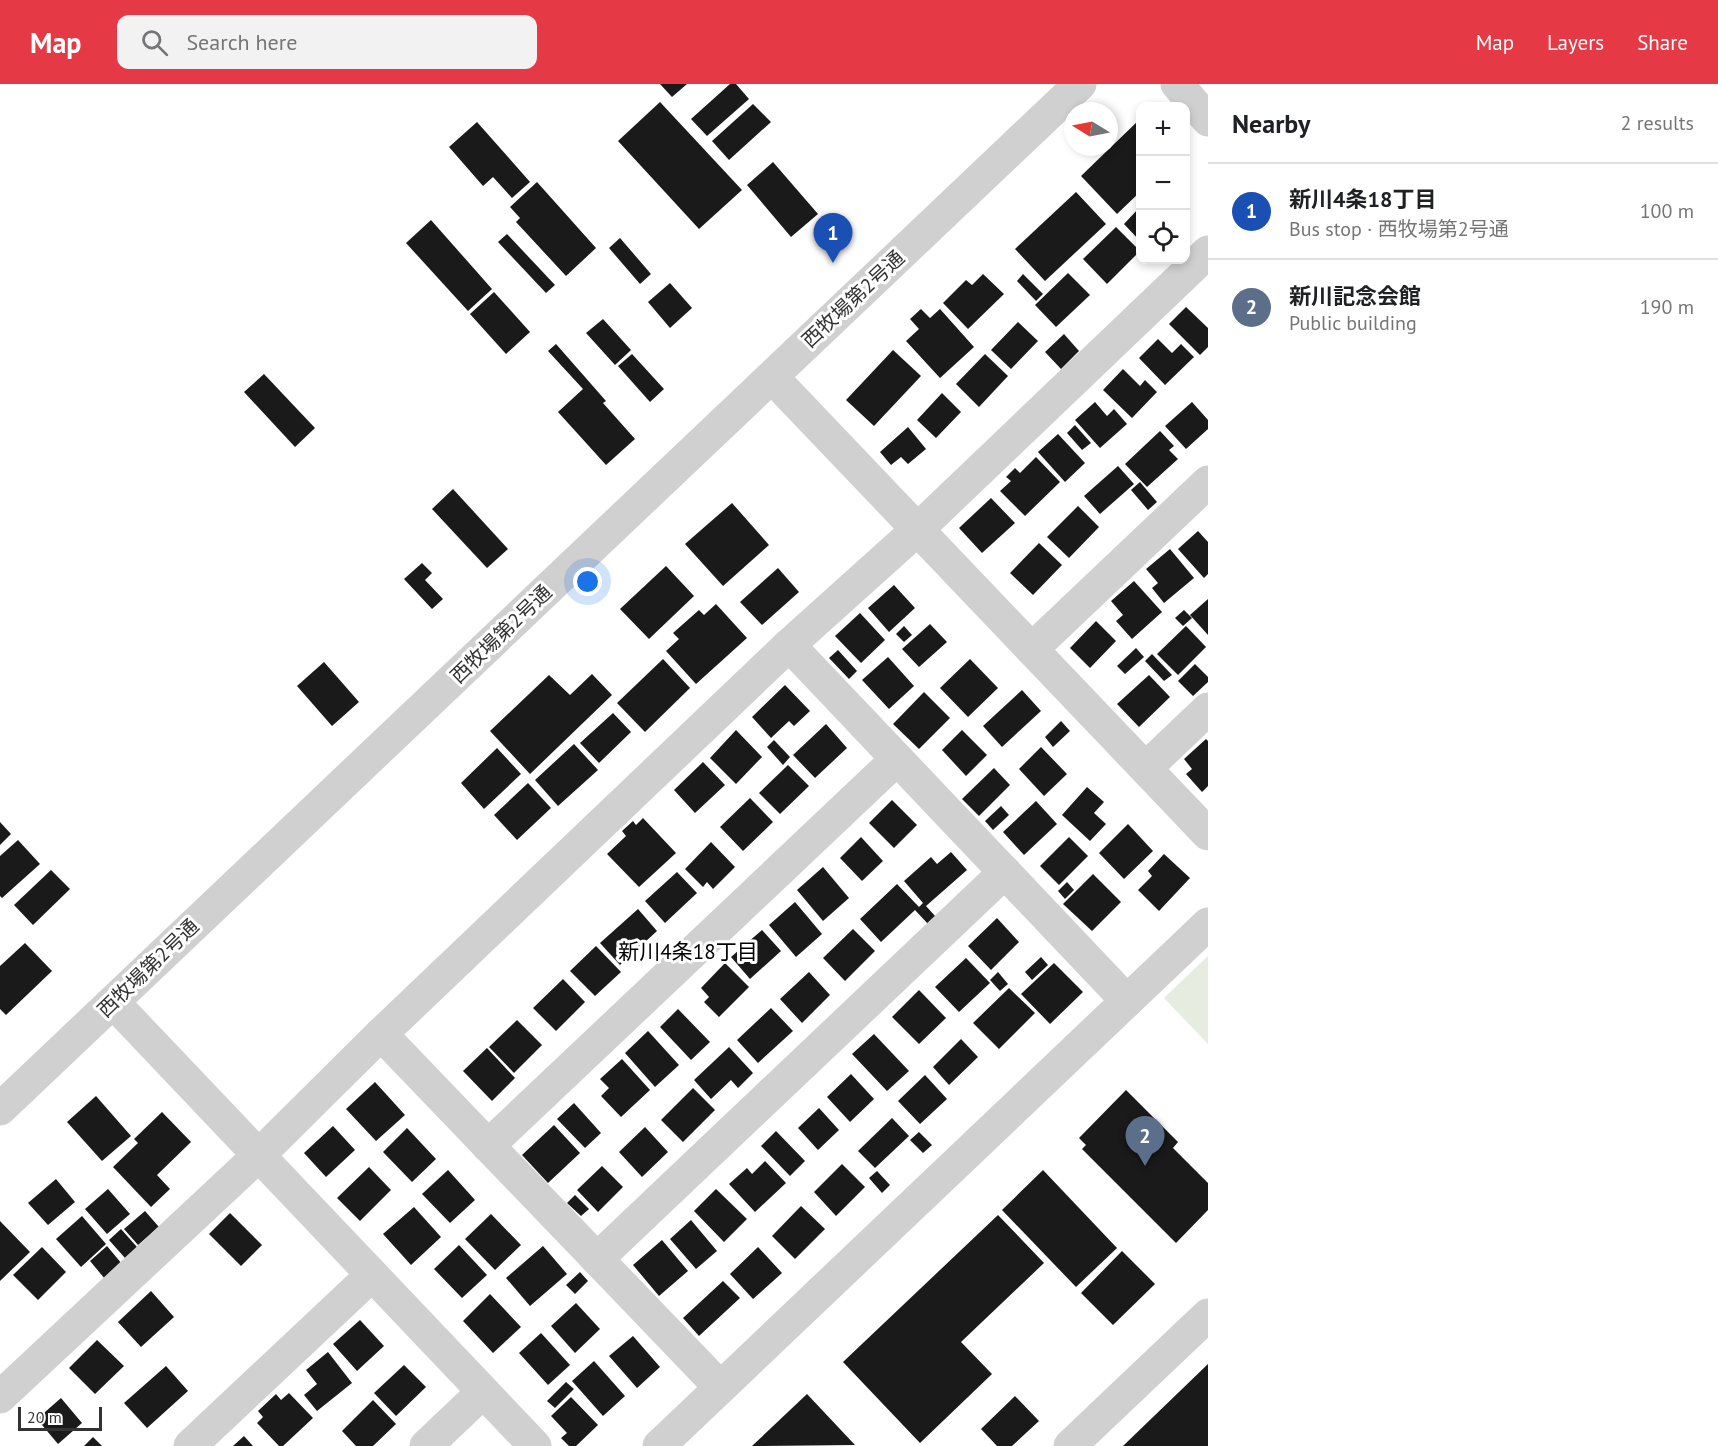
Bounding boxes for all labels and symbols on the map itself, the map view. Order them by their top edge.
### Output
north arrow [1064,102,1118,156]
pin: 1 [814,214,852,263]
street label: 西牧場第2号通 [796,245,910,353]
your location [573,567,602,596]
street label: 西牧場第2号通 [445,579,557,689]
street label: 西牧場第2号通 [92,913,204,1023]
district label: 新川4条18丁目 [618,938,758,965]
pin: 2 [1126,1116,1164,1166]
scale bar [18,1404,102,1432]

